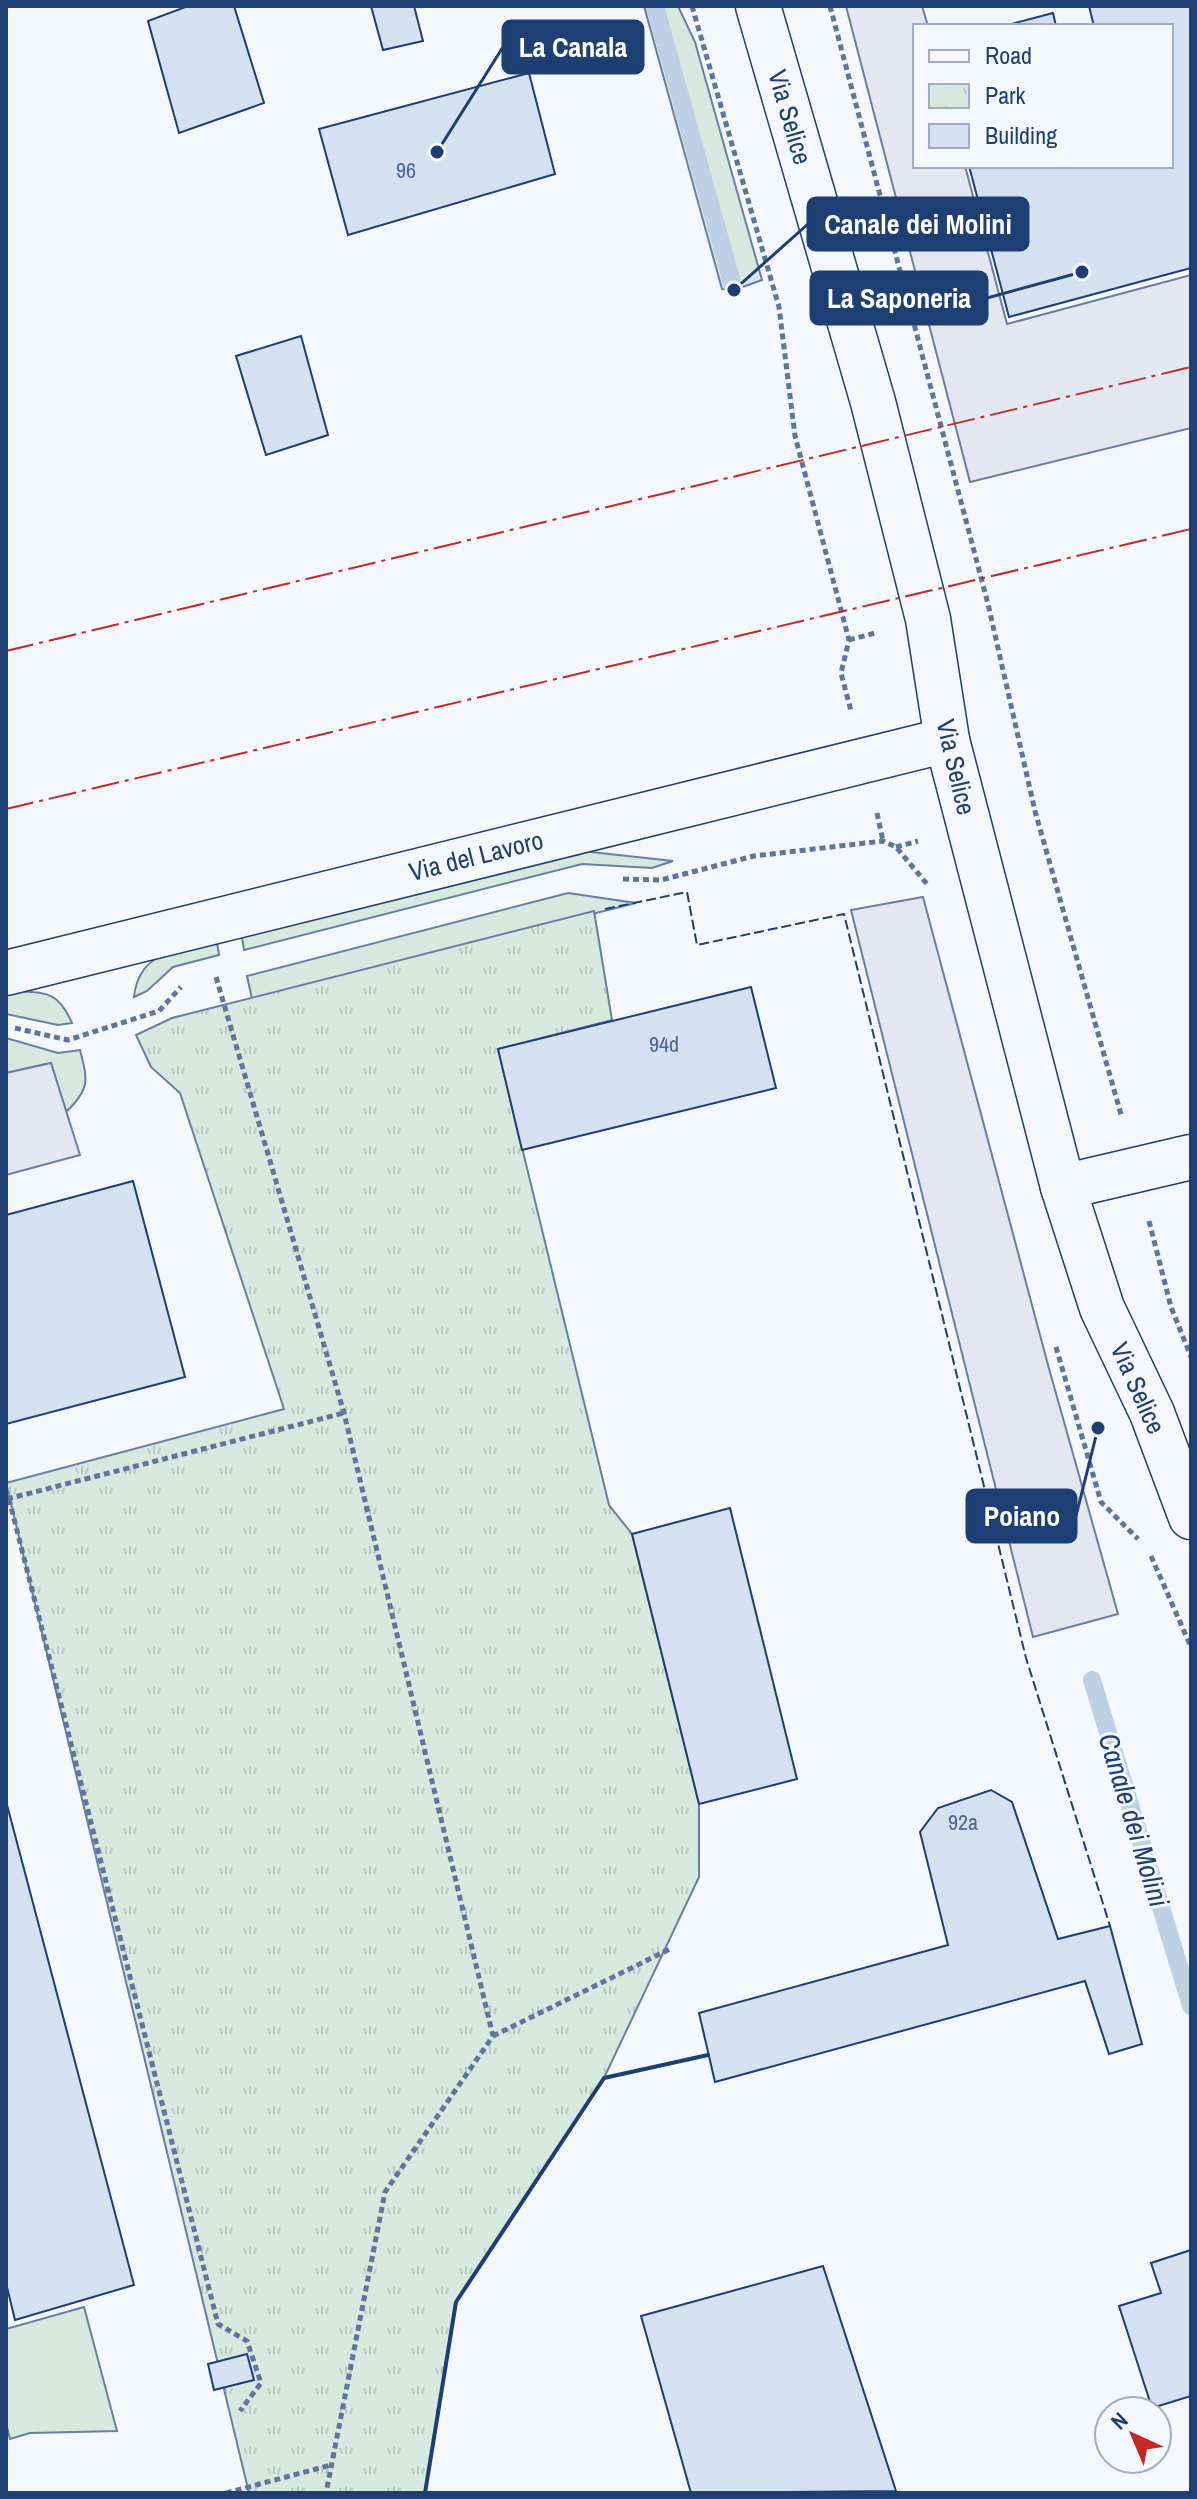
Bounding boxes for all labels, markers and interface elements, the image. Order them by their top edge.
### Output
callout: La Canala [503,21,643,73]
legend [913,24,1173,168]
text: La Canala [519,28,627,66]
text: Road [985,39,1032,71]
street label: Via Selice [760,65,821,168]
text: Park [985,79,1026,111]
text: Building [985,119,1057,151]
house number: 96 [396,155,416,185]
callout: Canale dei Molini [808,198,1028,250]
text: Canale dei Molini [824,205,1012,243]
callout: La Saponeria [811,272,987,324]
text: La Saponeria [827,279,971,317]
street label: Via Selice [929,716,984,818]
street label: Via del Lavoro [405,822,547,889]
house number: 94d [649,1029,679,1059]
street label: Via Selice [1103,1336,1174,1439]
callout: Poiano [967,1490,1076,1542]
text: Poiano [984,1497,1060,1535]
water label: Canale dei Molini [1090,1728,1179,1912]
house number: 92a [948,1807,978,1837]
north arrow [1093,2395,1173,2475]
text: N [1104,2405,1134,2436]

